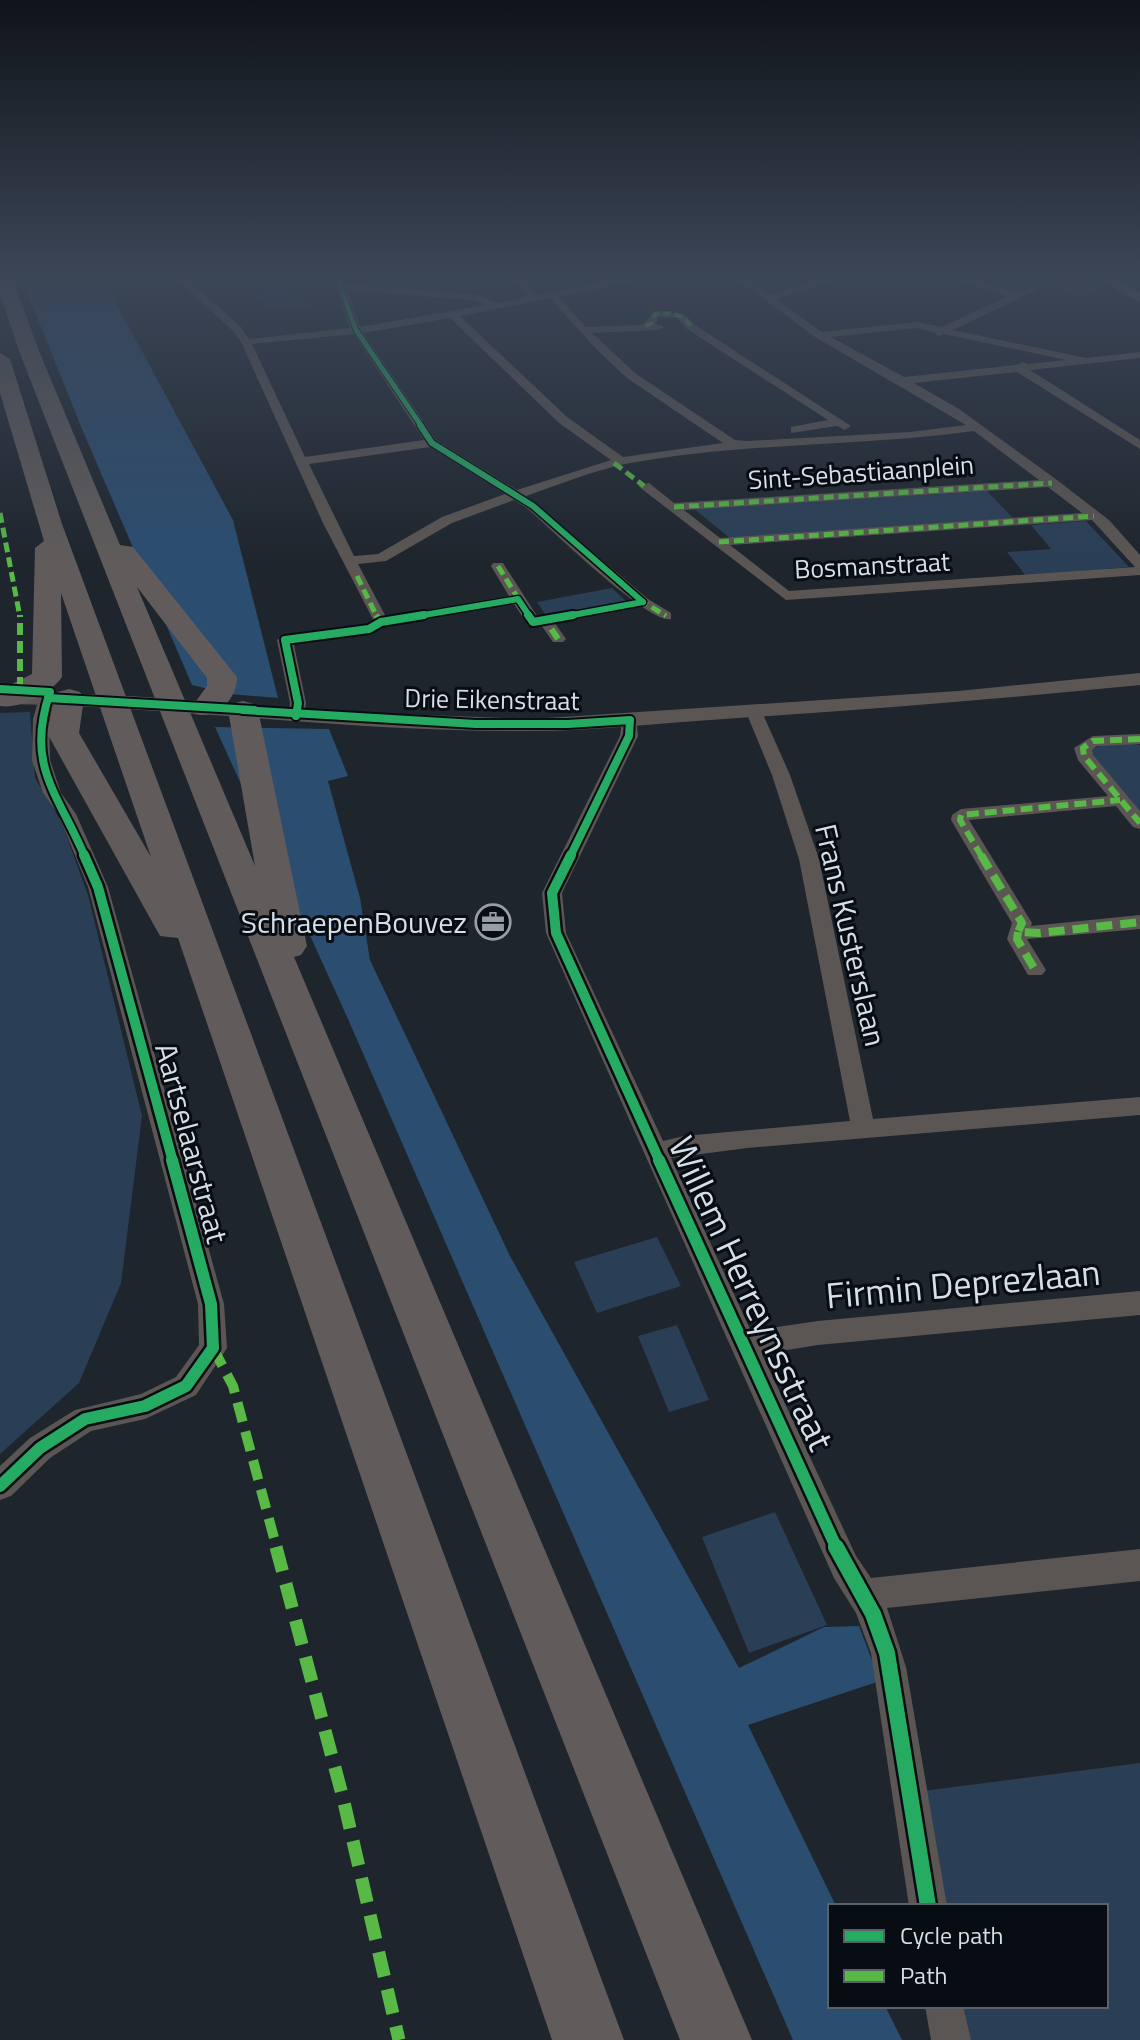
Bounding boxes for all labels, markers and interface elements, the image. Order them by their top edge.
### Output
street label: Sint-Sebastiaanplein [747,445,975,499]
street label: Bosmanstraat [793,541,951,589]
street label: Drie Eikenstraat [404,678,580,720]
street label: Frans Kusterslaan [803,819,899,1051]
place label: SchraepenBouvez [241,899,467,945]
office icon: SchraepenBouvez [474,903,512,941]
street label: Aartselaarstraat [143,1038,241,1249]
street label: Willem Herreynsstraat [655,1127,849,1460]
street label: Firmin Deprezlaan [823,1244,1103,1322]
legend [828,1904,1108,2008]
text: Cycle path [900,1917,1003,1953]
text: Path [900,1957,947,1993]

